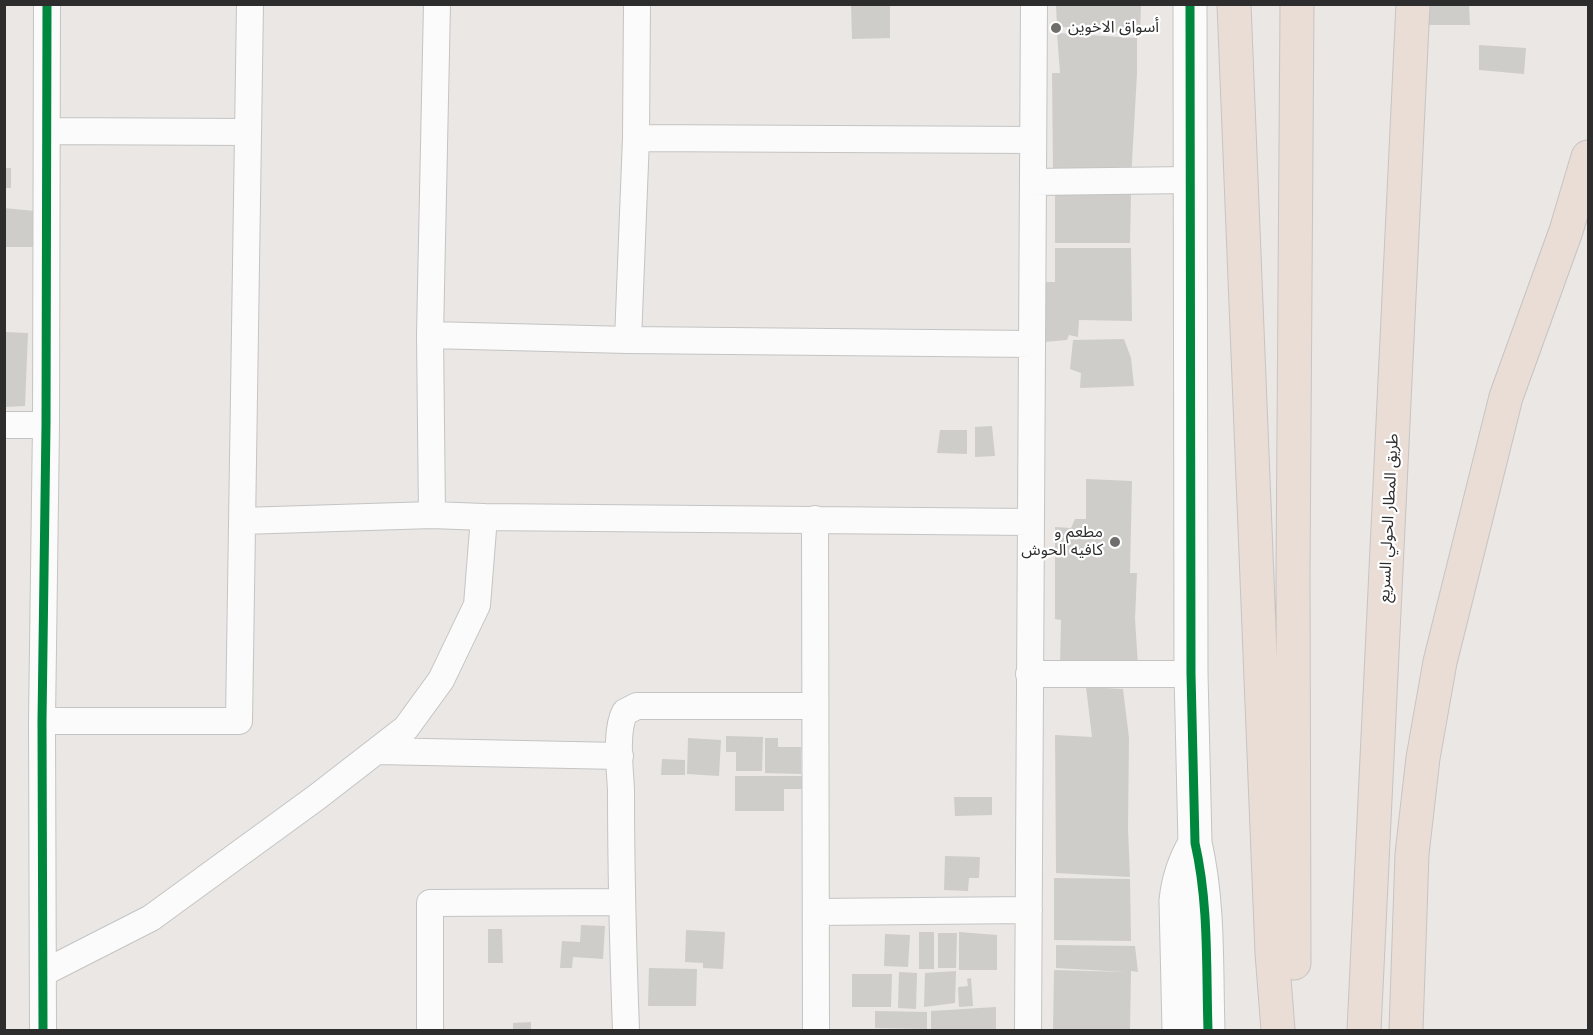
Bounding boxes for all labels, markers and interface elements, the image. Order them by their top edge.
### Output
place label: أسواق الاخوين [1068,18,1159,38]
marker: أسواق الاخوين [1049,21,1063,35]
street label: طريق المطار الحولي السريع [1375,433,1403,603]
place label: مطعم و كافيه الحوش [1021,523,1103,561]
marker: مطعم و كافيه الحوش [1108,535,1122,549]

